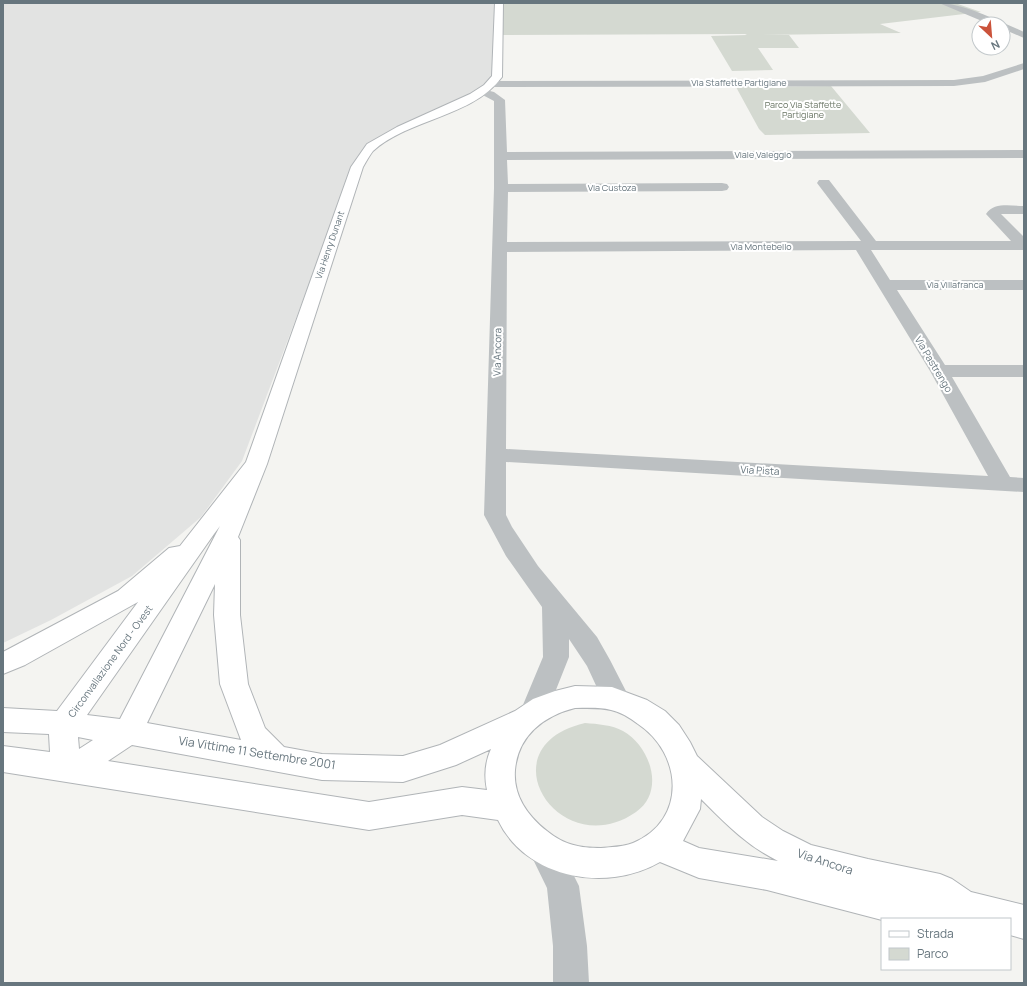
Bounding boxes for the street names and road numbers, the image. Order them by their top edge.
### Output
street label: Via Staffette Partigiane [691,76,787,89]
street label: Viale Valeggio [735,148,791,161]
street label: Via Custoza [588,181,636,194]
street label: Via Henry Dunant [312,209,347,281]
street label: Via Montebello [730,240,792,253]
street label: Via Villafranca [926,278,984,291]
street label: Via Ancora [490,328,504,376]
street label: Via Pastrengo [912,333,956,395]
street label: Via Pista [740,462,780,478]
street label: Circonvallazione Nord - Ovest [64,602,156,720]
street label: Via Vittime 11 Settembre 2001 [177,732,337,773]
street label: Via Ancora [795,844,855,879]

